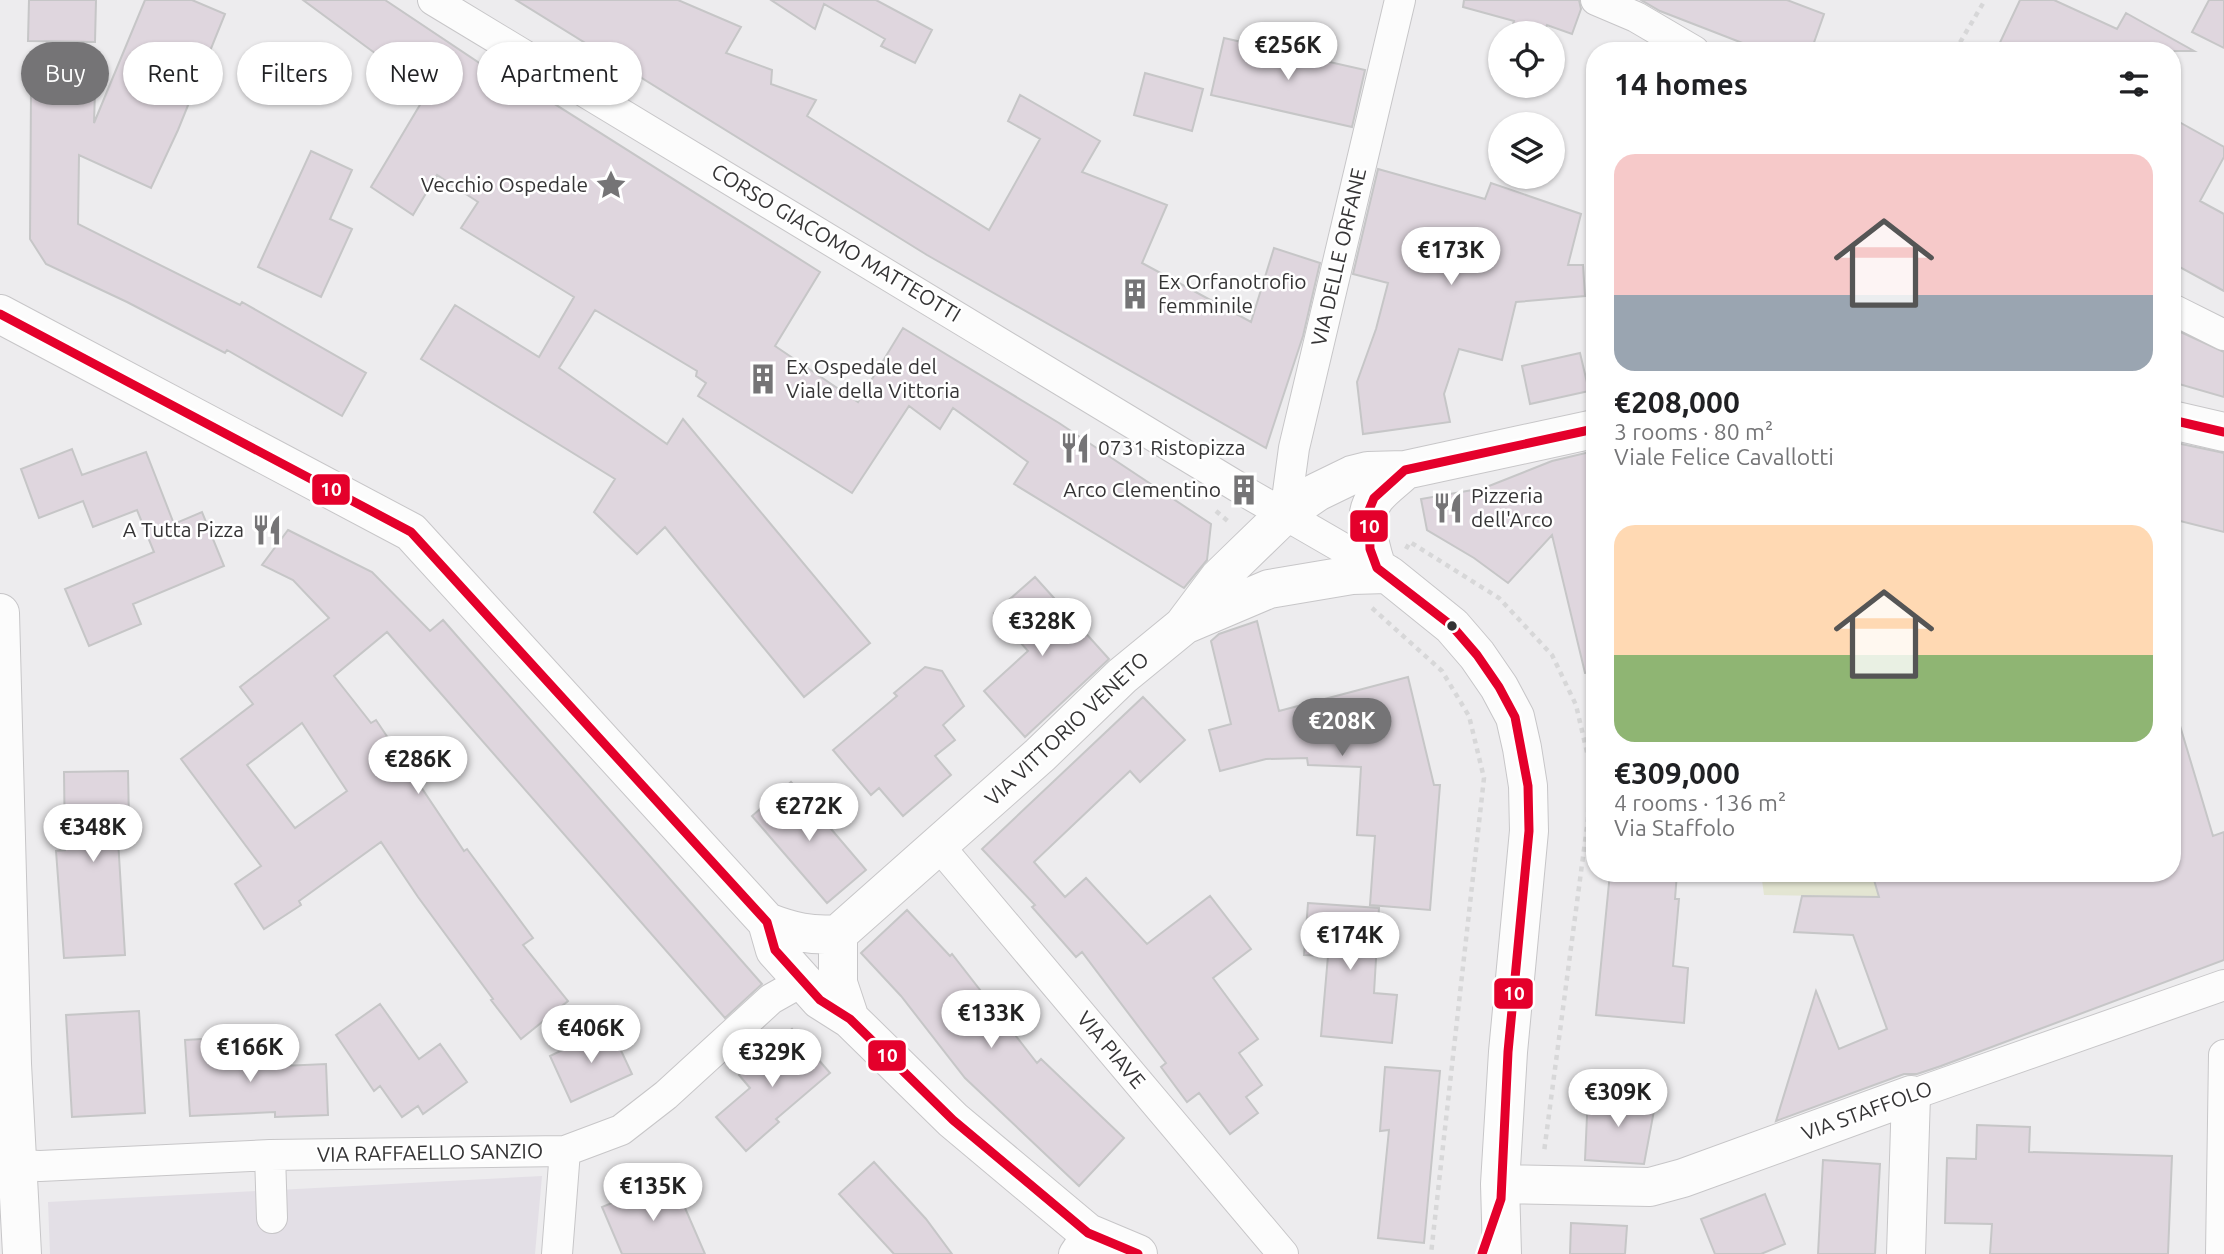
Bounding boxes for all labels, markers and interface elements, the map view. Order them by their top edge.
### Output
map controls [1488,21,1565,189]
button: locate [1488,21,1565,98]
pin: €256K [1239,22,1337,82]
text: €256K [1254,32,1322,57]
chip: Buy [21,42,109,105]
chip: Rent [123,42,223,105]
chip: Filters [237,42,352,105]
chip: New [366,42,463,105]
chip: Apartment [477,42,642,105]
icon: filters [2115,65,2153,103]
text: 14 homes [1614,67,1748,101]
button: layers [1488,112,1565,189]
street label: CORSO GIACOMO MATTEOTTI [708,158,965,326]
street label: VIA DELLE ORFANE [1306,165,1370,348]
place icon: Vecchio Ospedale [594,168,628,202]
place label: Vecchio Ospedale [421,172,588,196]
icon: home [1821,200,1947,326]
pin: €173K [1402,228,1500,287]
text: €173K [1417,237,1485,262]
place label: Ex Orfanotrofio femminile [1158,269,1307,317]
building icon: Ex Orfanotrofio femminile [1118,277,1152,311]
place label: Ex Ospedale del Viale della Vittoria [786,354,960,402]
building icon: Ex Ospedale del Viale della Vittoria [746,362,780,396]
text: €208,000 [1614,385,1740,419]
text: 3 rooms · 80 m² [1614,419,1773,444]
restaurant icon: 0731 Ristopizza [1058,431,1092,465]
place label: 0731 Ristopizza [1098,435,1245,459]
text: Viale Felice Cavallotti [1614,444,1834,469]
line badge: 10 [311,473,351,506]
building icon: Arco Clementino [1227,473,1261,507]
place label: Arco Clementino [1063,477,1221,501]
text: 10 [320,478,342,500]
place label: Pizzeria dell'Arco [1471,483,1553,531]
restaurant icon: Pizzeria dell'Arco [1431,491,1465,525]
line badge: 10 [1349,509,1389,543]
restaurant icon: A Tutta Pizza [250,513,284,547]
text: 10 [1358,515,1380,537]
place label: A Tutta Pizza [123,517,244,541]
icon: home [1821,571,1947,697]
pin: €328K [993,598,1091,658]
text: €328K [1008,608,1076,633]
unlabelled marker [1445,619,1459,633]
street label: VIA VITTORIO VENETO [980,646,1153,810]
pin: €208K [1293,698,1391,758]
text: €208K [1308,708,1376,733]
pin: €286K [369,736,467,796]
text: €286K [384,746,452,771]
text: €309,000 [1614,756,1740,790]
pin: €272K [760,784,858,843]
text: 4 rooms · 136 m² [1614,790,1786,815]
text: €272K [775,793,843,818]
pin: €348K [44,804,142,864]
text: €348K [59,814,127,839]
text: Via Staffolo [1614,815,1735,840]
pin: €174K [1301,912,1399,972]
text: €174K [1316,922,1384,947]
line badge: 10 [1493,977,1534,1010]
text: 10 [1503,982,1525,1004]
pin: €133K [942,990,1040,1050]
text: €133K [957,1000,1025,1025]
pin: €406K [542,1006,640,1065]
street label: VIA PIAVE [1073,1006,1151,1093]
text: €406K [557,1015,625,1040]
pin: €166K [201,1024,299,1084]
pin: €329K [723,1030,821,1089]
text: €166K [216,1034,284,1059]
text: €329K [738,1039,806,1064]
line badge: 10 [867,1039,907,1072]
text: 10 [876,1044,898,1066]
pin: €309K [1569,1070,1667,1129]
street label: VIA STAFFOLO [1798,1075,1935,1145]
text: €309K [1584,1079,1652,1104]
street label: VIA RAFFAELLO SANZIO [317,1138,543,1166]
pin: €135K [604,1164,702,1223]
text: €135K [619,1173,687,1198]

